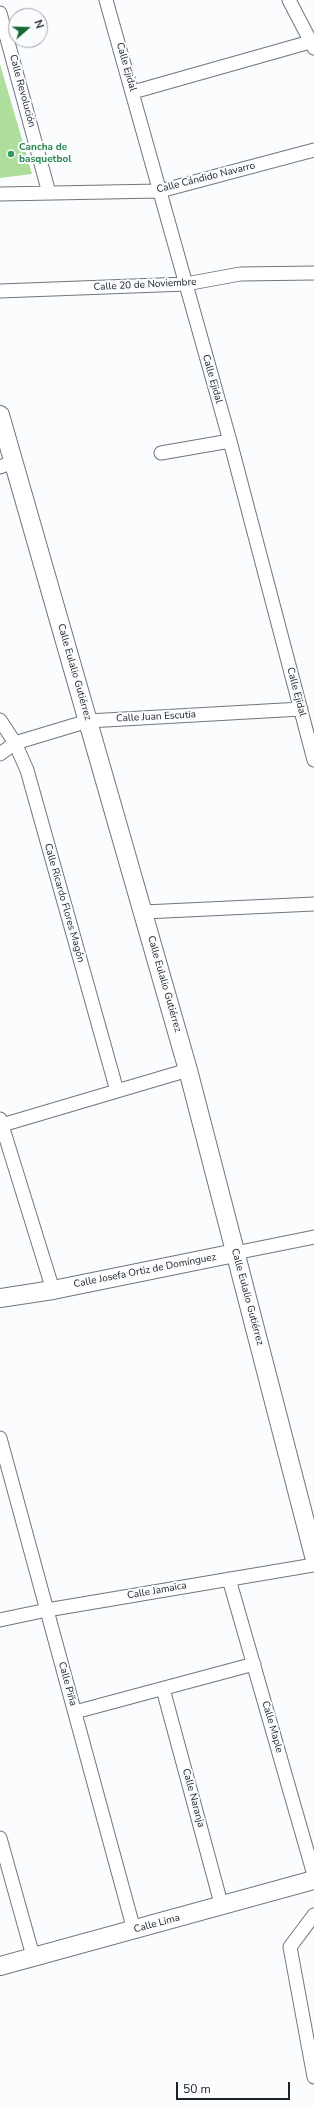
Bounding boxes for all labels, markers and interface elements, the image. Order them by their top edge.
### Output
north arrow [8,8,48,48]
text: N [30,18,47,30]
street label: Calle Ejidal [113,41,139,93]
street label: Calle Revolución [7,53,37,129]
place label: Cancha de basquetbol [19,142,71,166]
marker: Cancha de basquetbol [6,149,16,159]
street label: Calle Cándido Navarro [156,160,256,196]
street label: Calle 20 de Noviembre [93,276,197,294]
street label: Calle Ejidal [199,353,225,405]
street label: Calle Eulalio Gutiérrez [54,622,94,722]
street label: Calle Ejidal [284,666,308,718]
street label: Calle Juan Escutia [116,709,196,725]
street label: Calle Ricardo Flores Magón [41,842,87,964]
street label: Calle Eulalio Gutiérrez [144,934,184,1034]
street label: Calle Eulalio Gutiérrez [228,1247,266,1347]
street label: Calle Josefa Ortiz de Domínguez [73,1251,217,1291]
street label: Calle Jamaica [126,1580,188,1602]
street label: Calle Piña [55,1661,79,1707]
street label: Calle Maple [259,1700,285,1754]
street label: Calle Naranja [179,1767,207,1829]
street label: Calle Lima [133,1912,181,1936]
scale bar [178,2074,292,2100]
text: 50 m [183,2081,211,2097]

